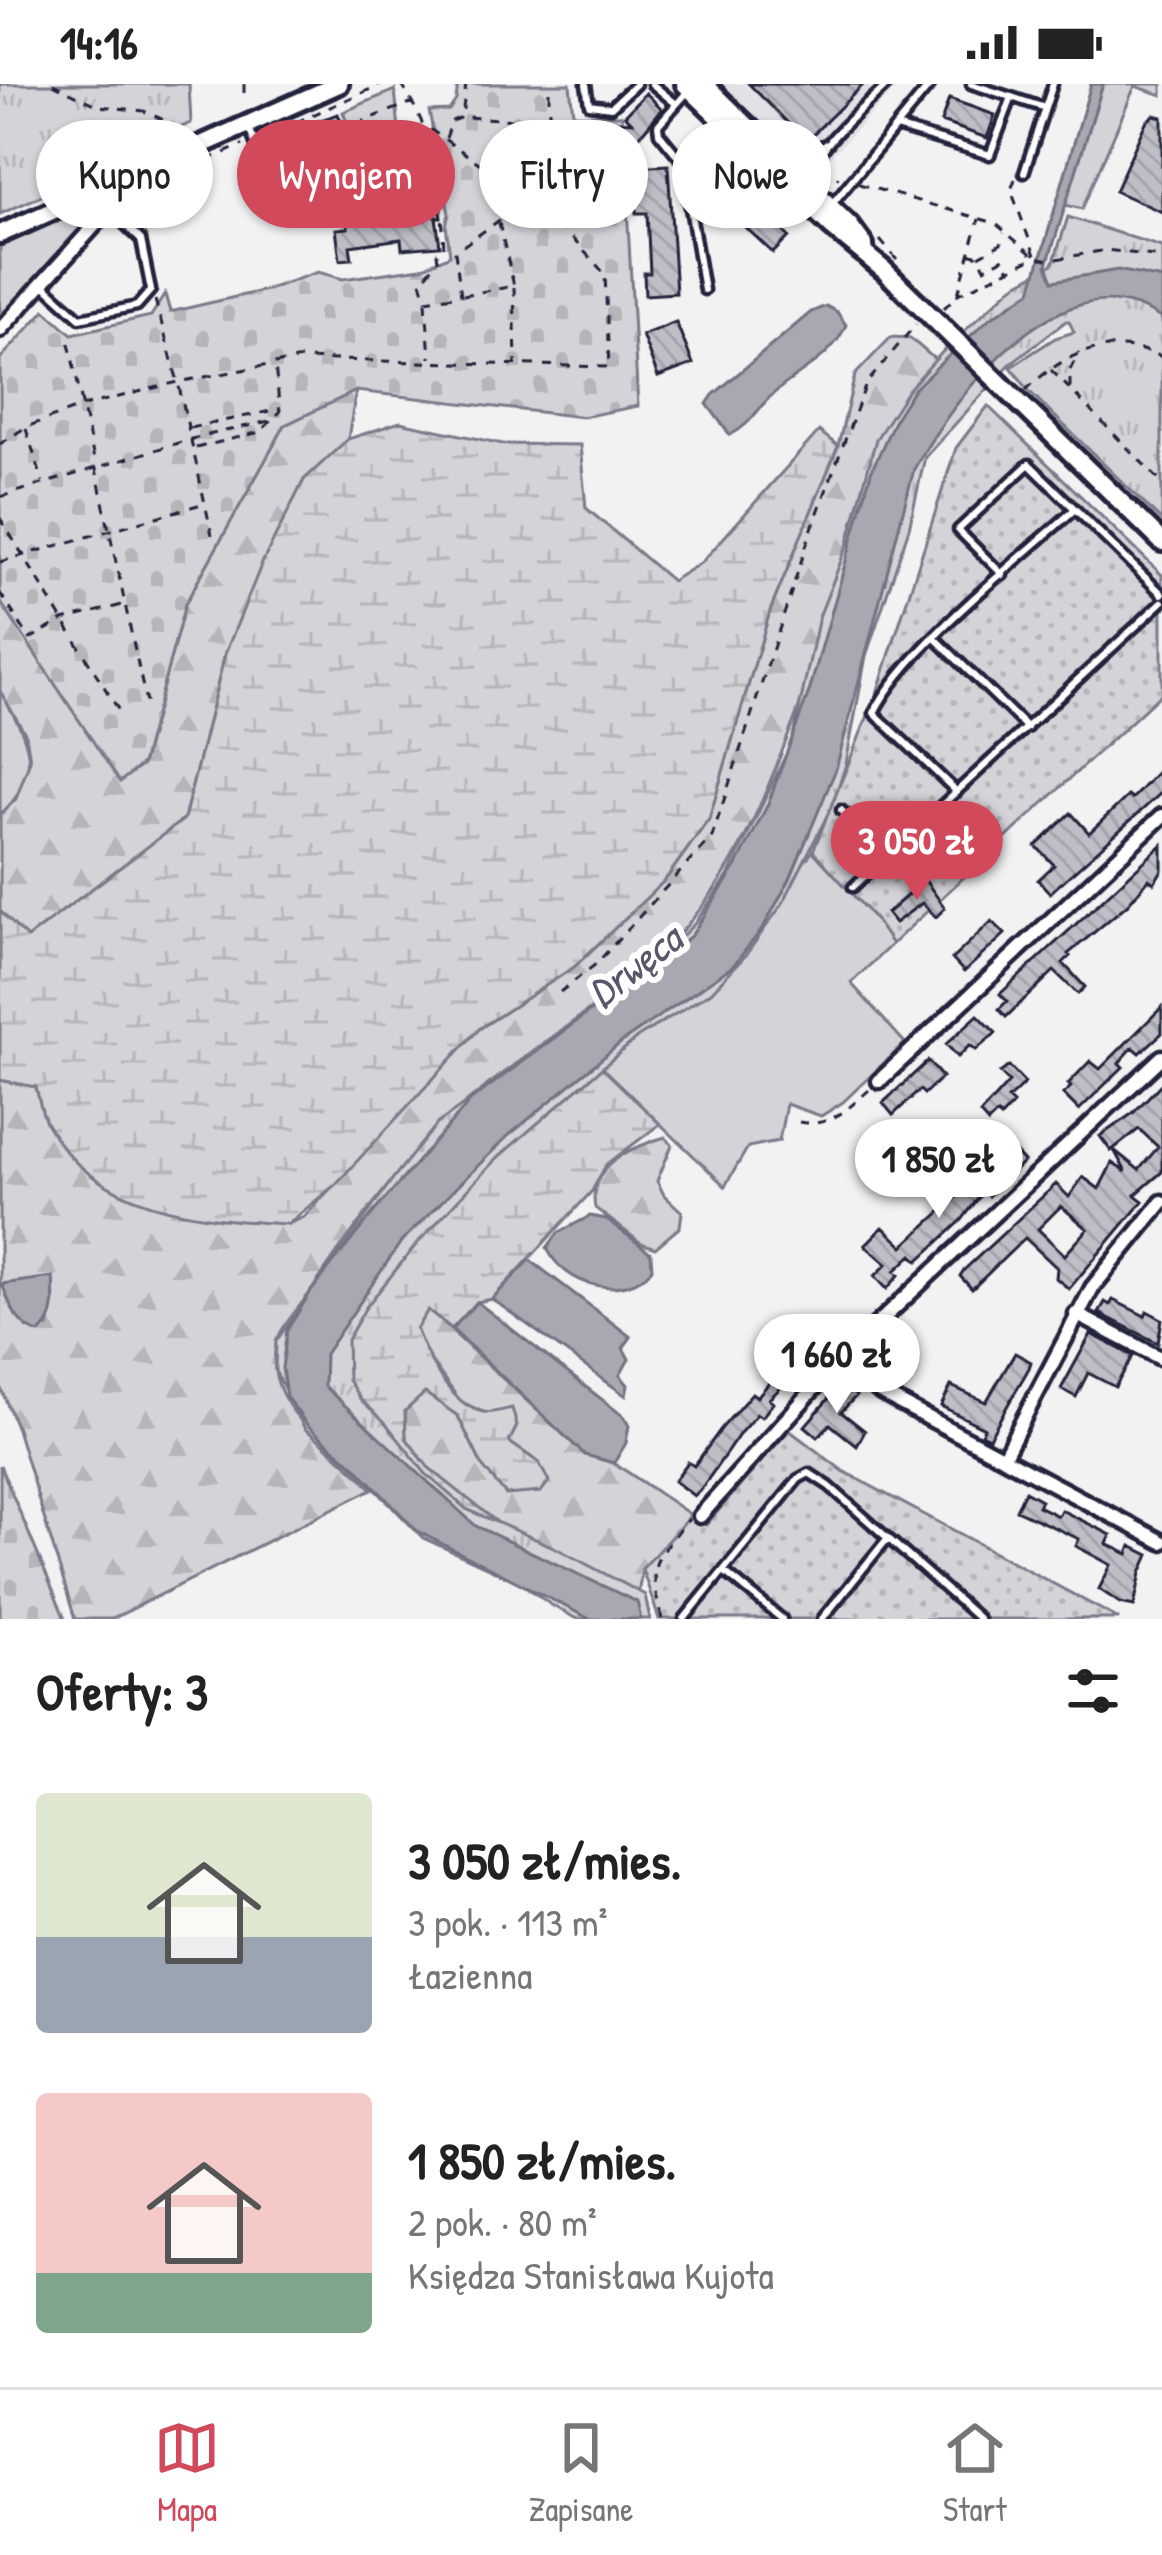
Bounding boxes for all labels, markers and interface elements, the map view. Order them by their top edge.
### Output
text: 14:16 [60,12,138,73]
chip: Kupno [36,120,213,228]
chip: Wynajem [237,120,455,228]
chip: Filtry [479,120,648,228]
chip: Nowe [672,120,831,228]
pin: 3 050 zł [793,801,1041,903]
text: 3 050 zł [858,813,976,866]
water label: Drwęca [575,907,697,1020]
pin: 1 850 zł [815,1119,1063,1221]
text: 1 850 zł [882,1131,996,1184]
pin: 1 660 zł [713,1314,961,1416]
text: 1 660 zł [781,1326,893,1379]
text: Oferty: 3 [36,1657,208,1726]
icon: filters [1060,1658,1126,1724]
text: 3 050 zł/mies. [408,1826,681,1895]
icon: home [132,1841,276,1985]
text: 3 pok. · 113 m² [408,1895,607,1948]
text: Łazienna [408,1948,532,2001]
text: 1 850 zł/mies. [408,2126,676,2195]
icon: home [132,2141,276,2285]
text: 2 pok. · 80 m² [408,2195,597,2248]
text: Księdza Stanisława Kujota [408,2248,774,2301]
tab: Mapa [154,2415,220,2531]
tab: Zapisane [529,2415,633,2531]
tab: Start [942,2415,1008,2531]

